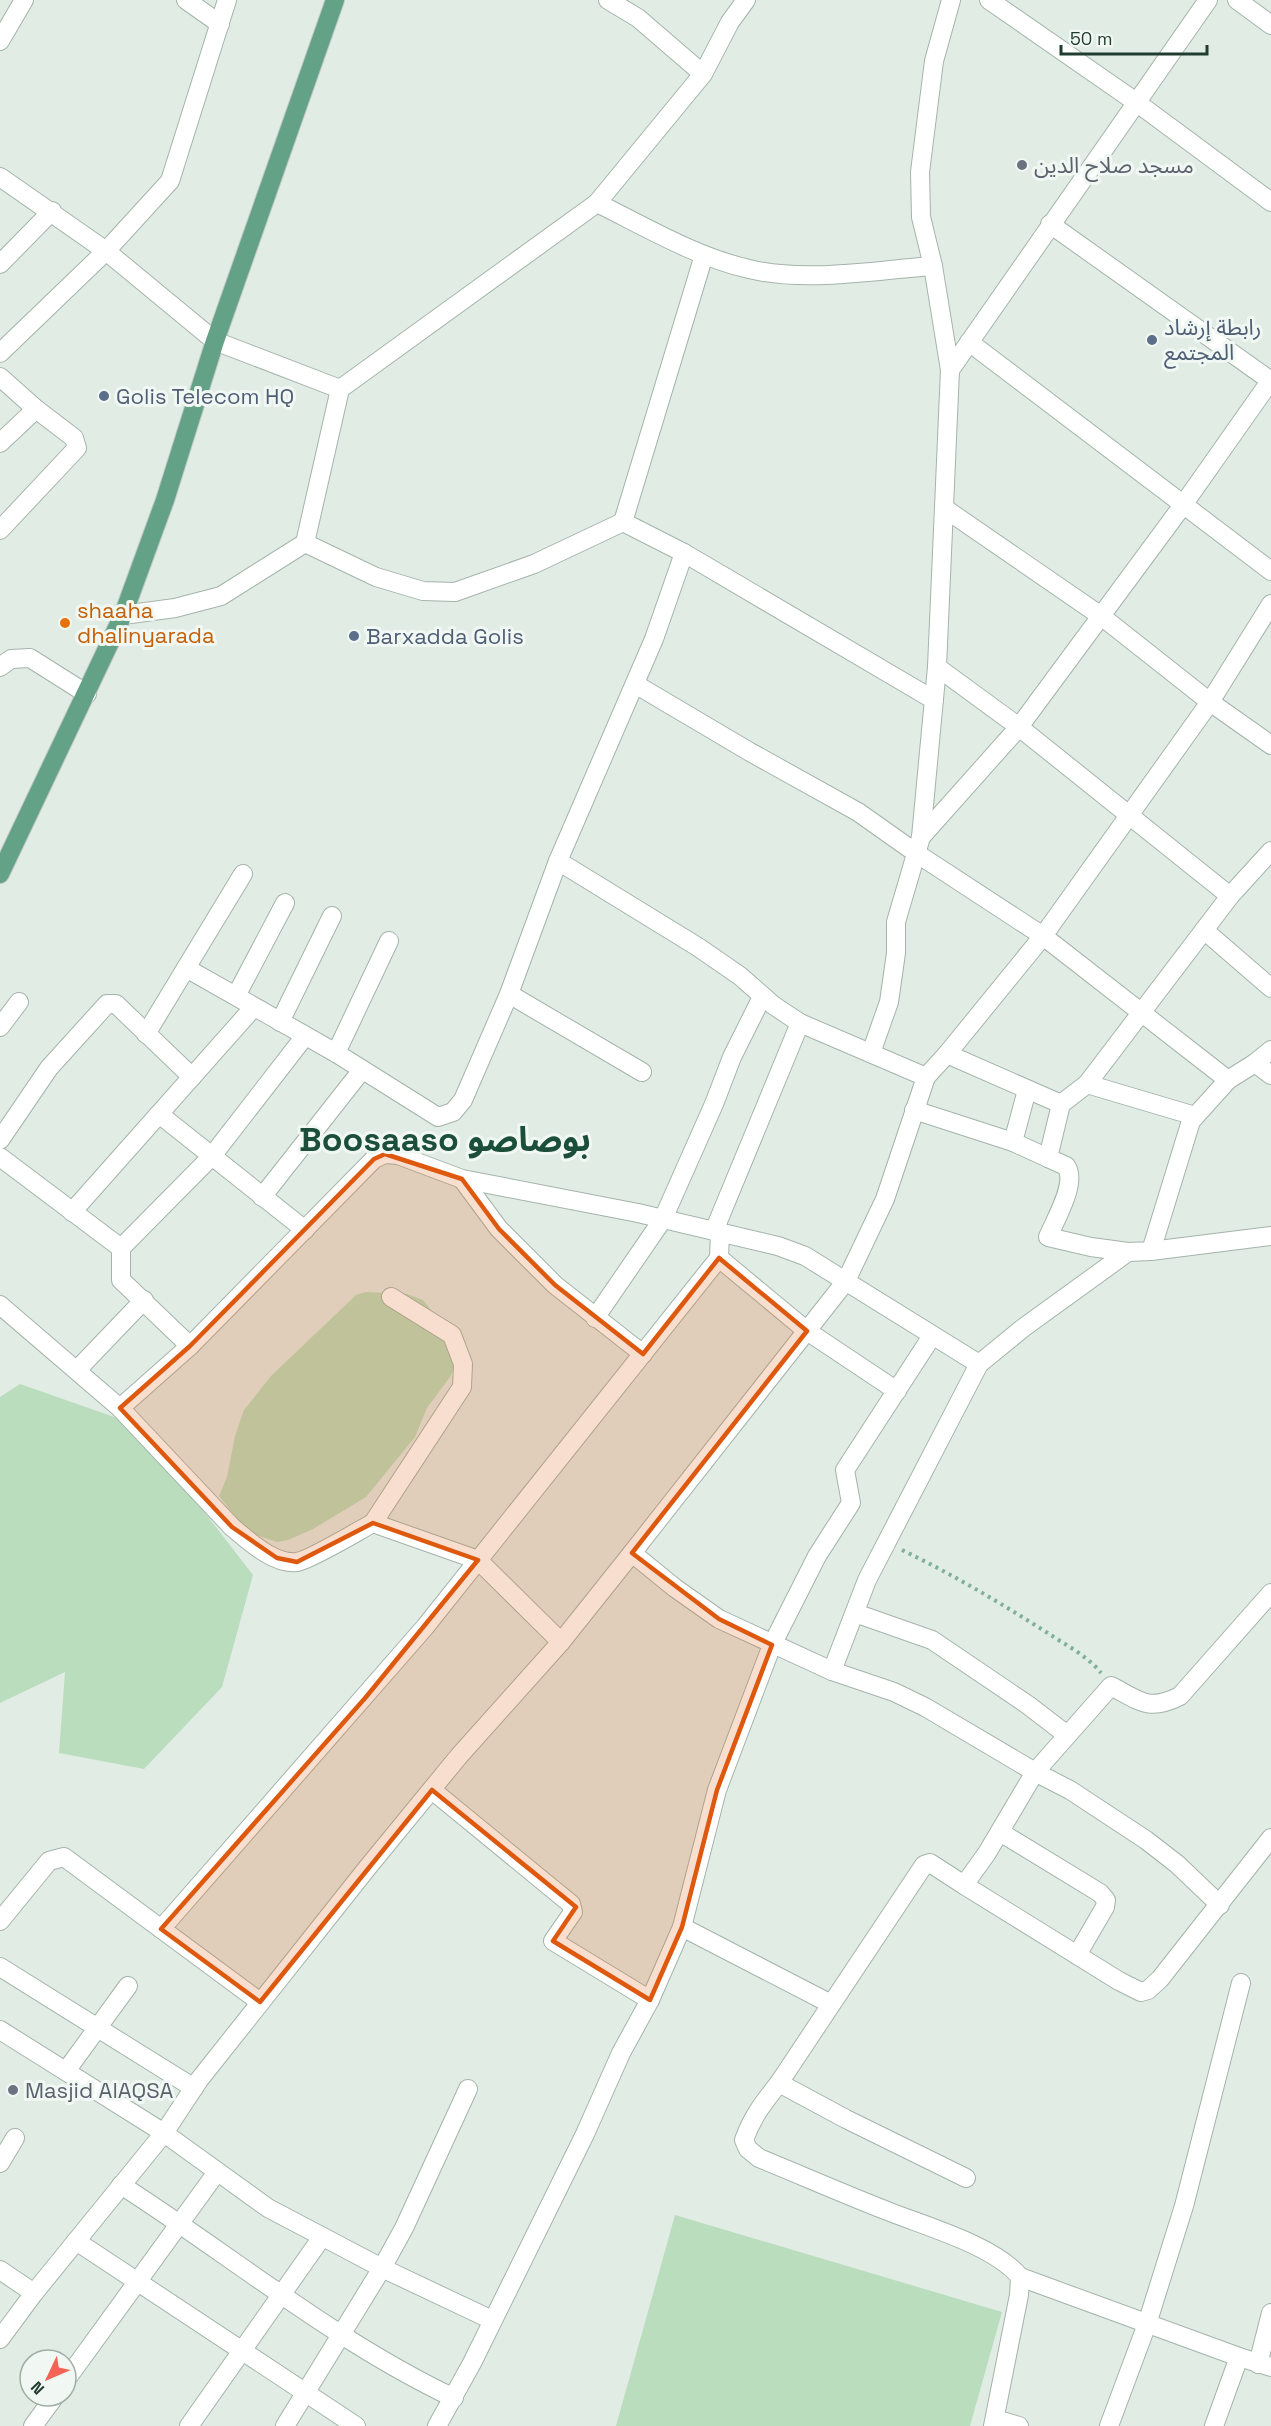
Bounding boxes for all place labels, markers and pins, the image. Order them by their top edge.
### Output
place label: مسجد صلاح الدين [1034,151,1194,182]
marker: مسجد صلاح الدين [1015,158,1029,172]
place label: رابطة إرشاد المجتمع [1164,313,1261,369]
marker: رابطة إرشاد المجتمع [1145,333,1159,347]
place label: Golis Telecom HQ [116,382,294,410]
marker: Golis Telecom HQ [97,389,111,403]
place label: shaaha dhalinyarada [77,596,215,649]
marker: shaaha dhalinyarada [58,616,72,630]
place label: Barxadda Golis [366,622,524,650]
marker: Barxadda Golis [347,629,361,643]
place label: Masjid AlAQSA [25,2076,174,2104]
marker: Masjid AlAQSA [6,2083,20,2097]

